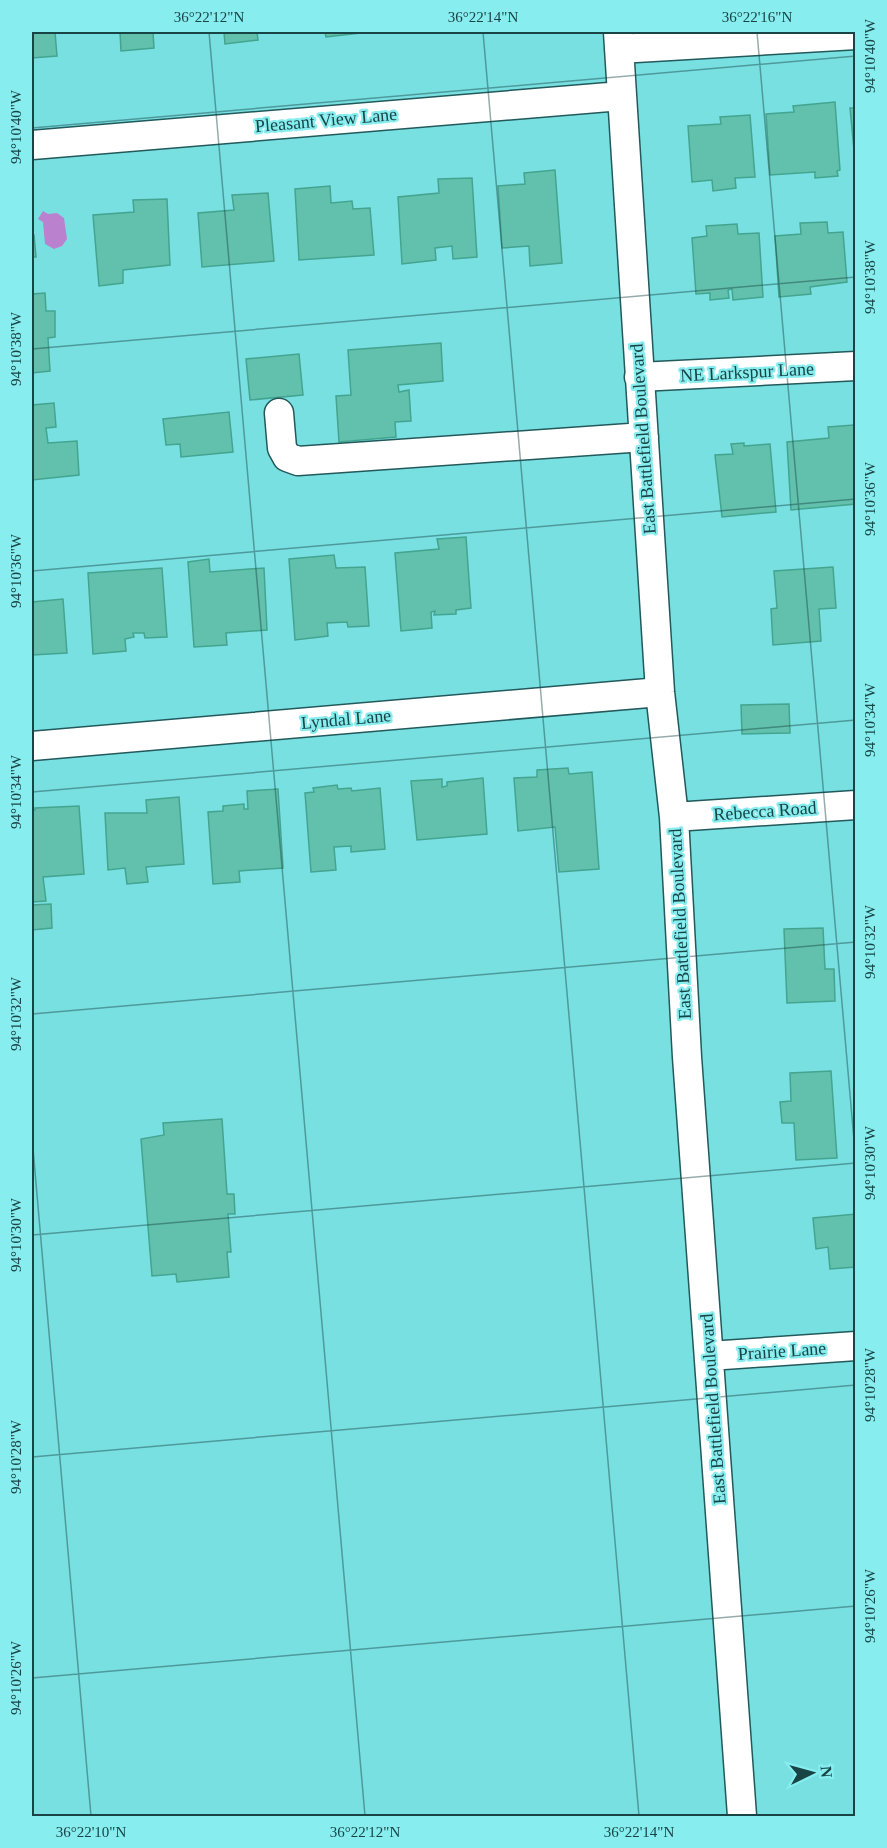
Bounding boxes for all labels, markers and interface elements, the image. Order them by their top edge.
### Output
text: 36°22'12"N [174,9,244,25]
text: 36°22'14"N [448,9,518,25]
text: 36°22'16"N [722,9,792,25]
text: 94°10'40"W [862,18,878,93]
text: 94°10'40"W [8,89,24,164]
street label: Pleasant View Lane [254,104,398,136]
text: 94°10'38"W [862,239,878,314]
text: 94°10'38"W [8,311,24,386]
street label: East Battlefield Boulevard [626,343,660,535]
street label: NE Larkspur Lane [680,359,814,385]
text: 94°10'36"W [862,461,878,536]
text: 94°10'36"W [8,533,24,608]
text: 94°10'34"W [862,682,878,757]
street label: Lyndal Lane [300,705,392,733]
text: 94°10'34"W [8,754,24,829]
street label: Rebecca Road [713,797,817,825]
street label: East Battlefield Boulevard [665,828,695,1020]
text: 94°10'32"W [862,904,878,979]
text: 94°10'32"W [8,976,24,1051]
text: 94°10'30"W [862,1125,878,1200]
text: 94°10'30"W [8,1197,24,1272]
street label: East Battlefield Boulevard [696,1313,730,1505]
street label: Prairie Lane [737,1338,827,1364]
text: 94°10'28"W [862,1347,878,1422]
text: 94°10'28"W [8,1419,24,1494]
text: 94°10'26"W [862,1568,878,1643]
text: 94°10'26"W [8,1640,24,1715]
north arrow [782,1743,842,1803]
text: N [817,1765,835,1779]
text: 36°22'10"N [56,1824,126,1840]
text: 36°22'12"N [330,1824,400,1840]
text: 36°22'14"N [604,1824,674,1840]

